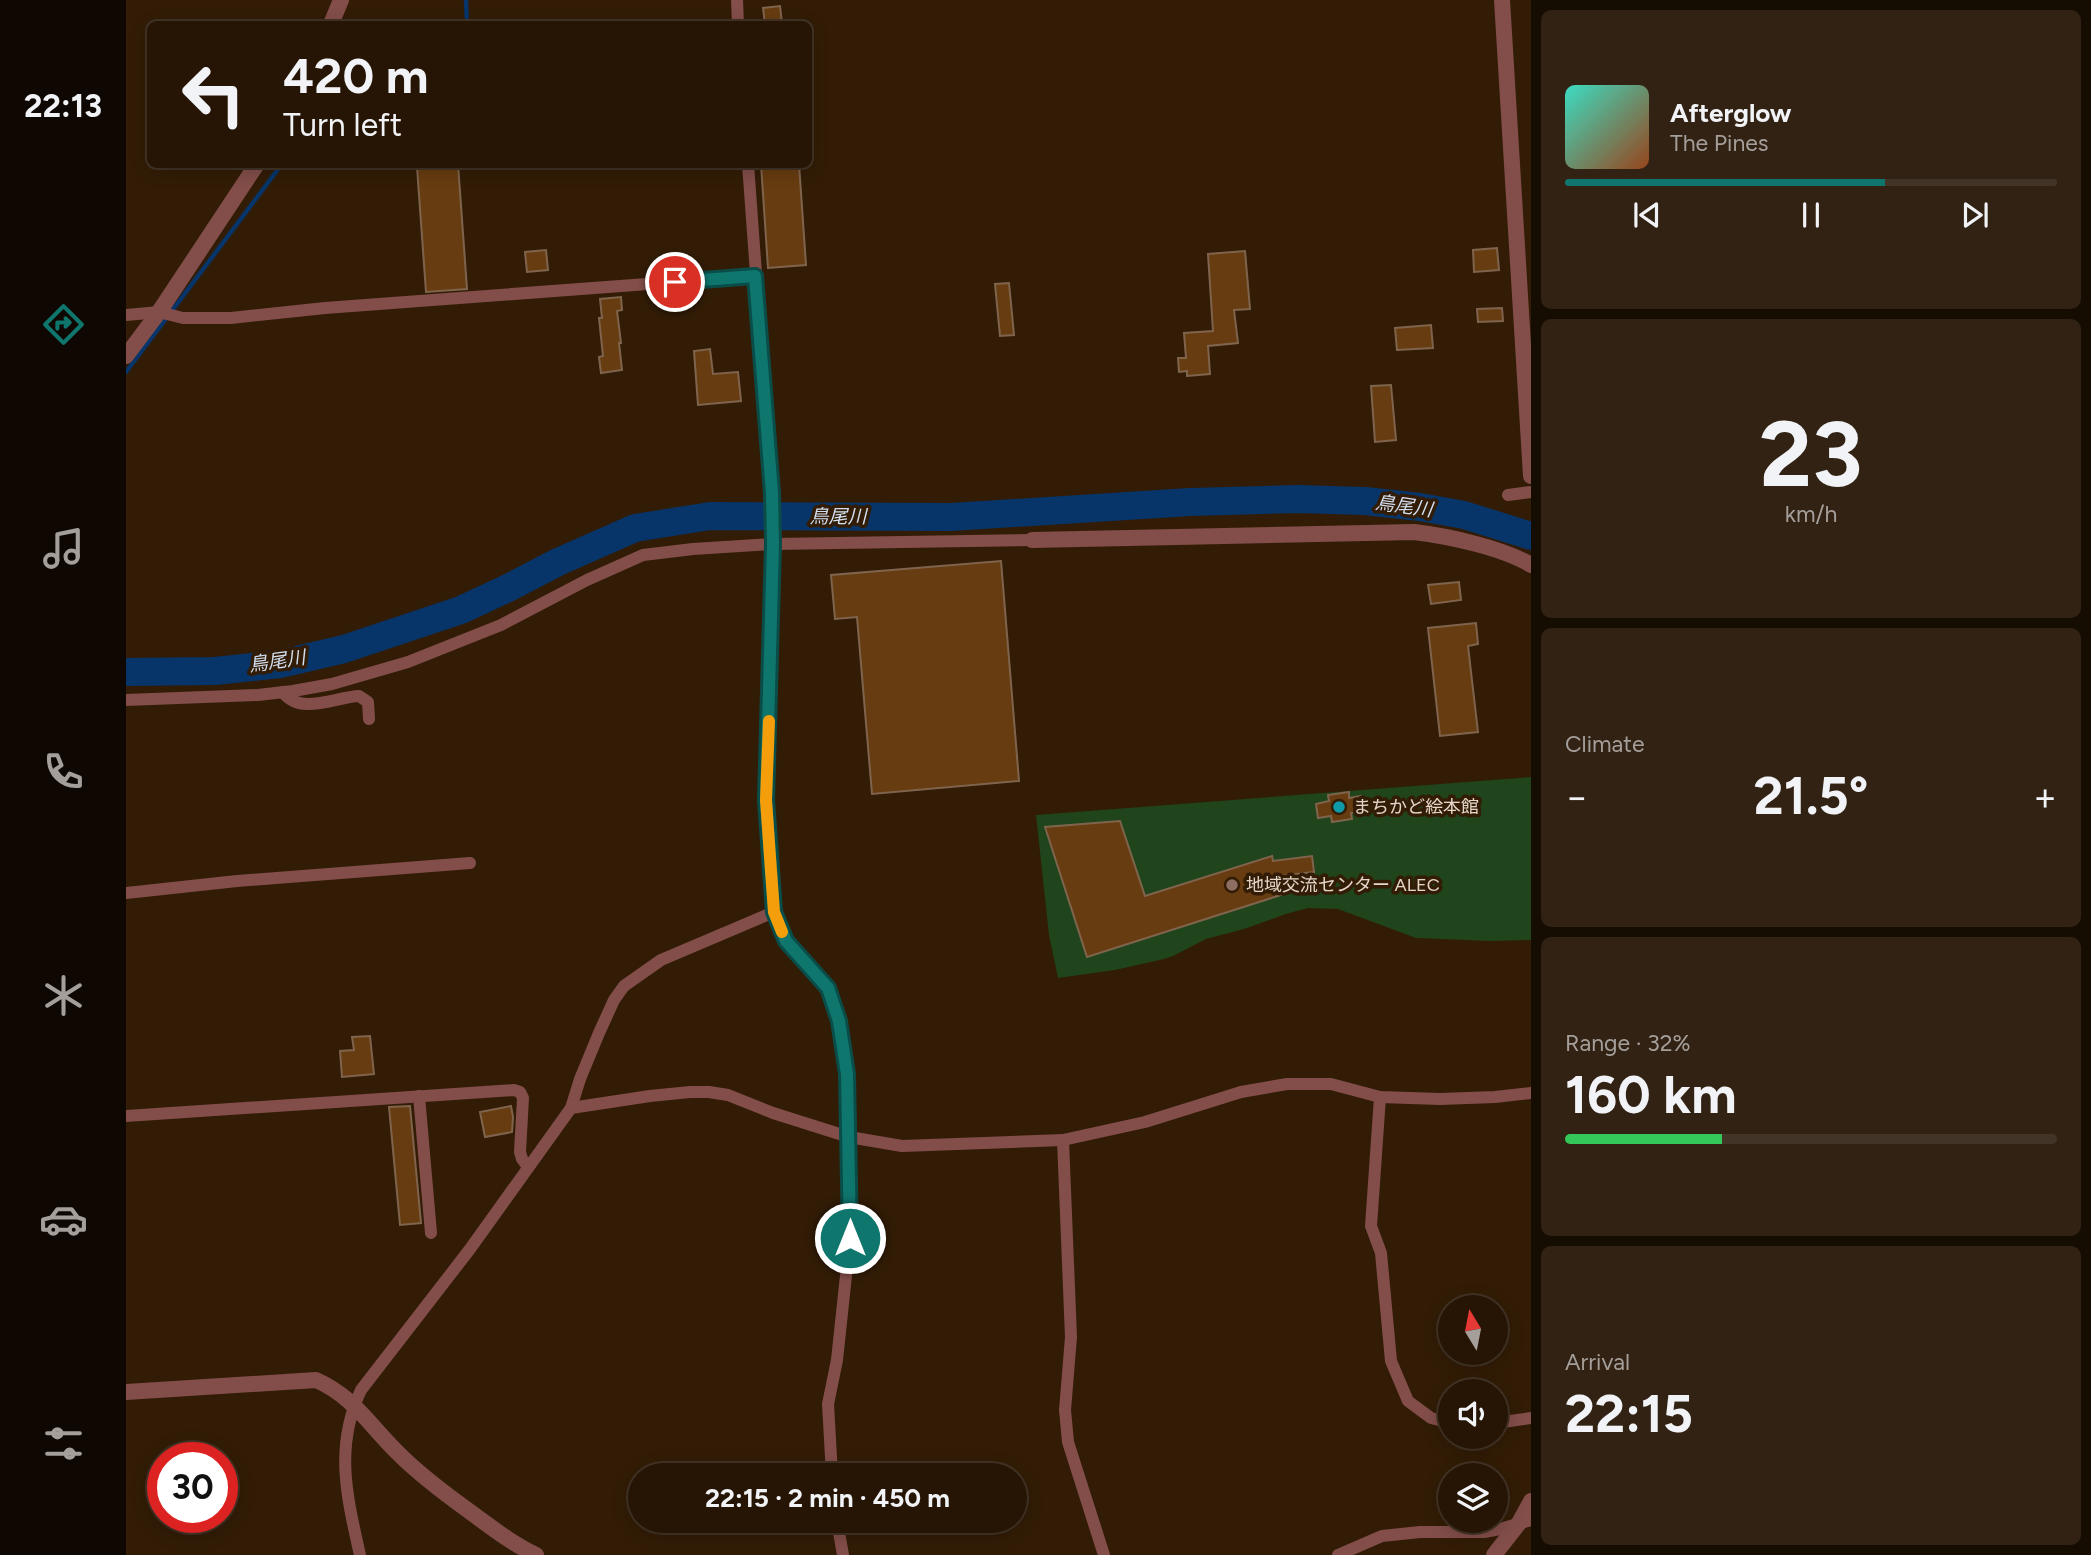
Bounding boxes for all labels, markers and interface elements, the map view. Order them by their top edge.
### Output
text: 420 m [283,46,429,105]
icon: left [168,49,259,140]
text: 22:13 [24,87,102,125]
text: Afterglow [1670,97,1792,129]
text: Turn left [283,106,402,144]
text: The Pines [1670,129,1769,157]
icon: previous [1628,196,1666,234]
icon: pause [1792,196,1830,234]
icon: next [1956,196,1994,234]
pin [645,252,705,312]
icon: arrive [656,263,694,301]
icon: directions [39,300,88,349]
text: 23 [1759,400,1863,509]
water label: 鳥尾川 [1374,491,1436,522]
text: km/h [1785,500,1837,528]
water label: 鳥尾川 [809,505,868,528]
icon: music [39,524,88,573]
water label: 鳥尾川 [247,645,309,676]
text: Climate [1565,730,1644,758]
icon: phone [39,747,88,796]
text: 21.5° [1754,765,1868,827]
text: − [1565,774,1589,820]
text: + [2033,774,2057,820]
place label: まちかど絵本館 [1353,796,1479,818]
marker: まちかど絵本館 [1331,799,1347,815]
place label: 地域交流センター ALEC [1246,874,1440,896]
marker: 地域交流センター ALEC [1224,877,1240,893]
icon: climate [39,971,88,1020]
text: Range · 32% [1565,1029,1691,1057]
text: 160 km [1565,1064,1737,1126]
icon: car [39,1195,88,1244]
position arrow [813,1201,887,1275]
north arrow [1438,1295,1508,1365]
map controls [1438,1295,1508,1533]
text: Arrival [1565,1348,1630,1376]
button: sound [1438,1379,1508,1449]
text: 22:15 [1565,1383,1693,1445]
icon: filters [39,1419,88,1468]
speed limit sign: 30 [147,1442,238,1533]
button: layers [1438,1463,1508,1533]
text: 22:15 · 2 min · 450 m [705,1482,950,1514]

